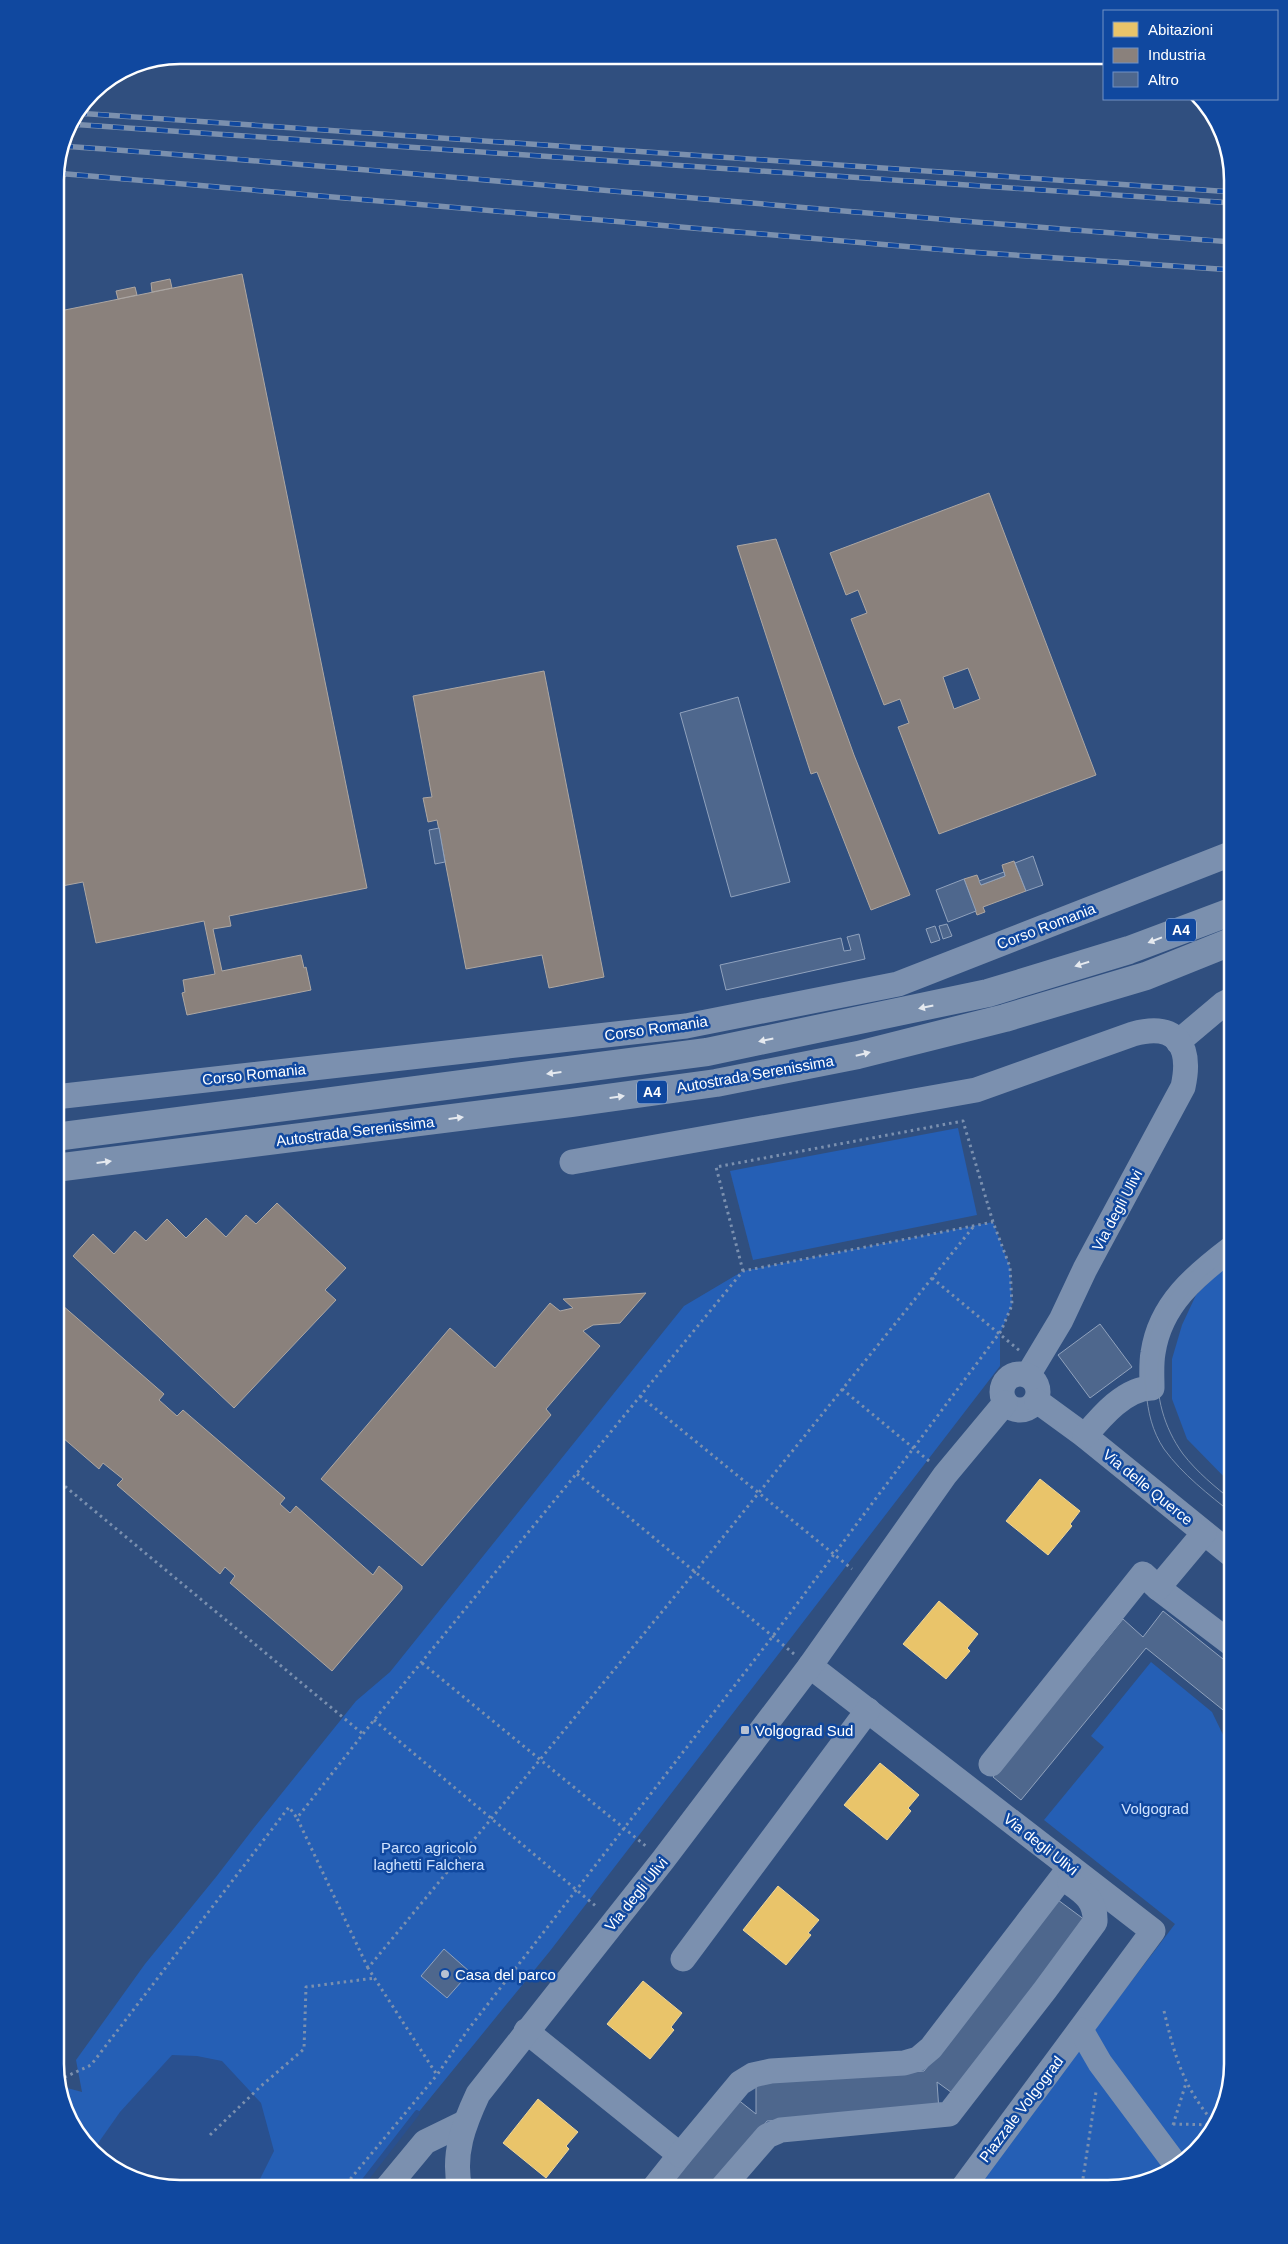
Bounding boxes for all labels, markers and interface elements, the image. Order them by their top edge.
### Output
legend [1103,10,1278,100]
text: Abitazioni [1148,21,1213,38]
text: Industria [1148,46,1206,63]
text: Altro [1148,71,1179,88]
street label: Corso Romania [994,899,1098,953]
road number: A4 [1166,918,1196,942]
one-way arrow [1147,937,1162,944]
one-way arrow [1075,961,1090,969]
one-way arrow [917,1003,933,1011]
street label: Corso Romania [603,1012,709,1044]
one-way arrow [759,1036,774,1044]
one-way arrow [856,1050,871,1058]
street label: Autostrada Serenissima [675,1052,836,1096]
street label: Corso Romania [201,1060,307,1088]
one-way arrow [546,1069,562,1077]
road number: A4 [637,1080,667,1104]
one-way arrow [609,1093,625,1101]
street label: Autostrada Serenissima [275,1113,436,1149]
one-way arrow [448,1114,464,1122]
one-way arrow [96,1158,112,1166]
street label: Via degli Ulivi [1088,1166,1146,1254]
street label: Via delle Querce [1100,1446,1196,1528]
place label: Volgograd Sud [755,1722,853,1739]
marker: Volgograd Sud [739,1724,751,1736]
park label: Volgograd [1121,1800,1189,1817]
street label: Via degli Ulivi [1000,1810,1082,1878]
park label: Parco agricolo laghetti Falchera [374,1839,485,1873]
street label: Via degli Ulivi [601,1854,671,1934]
place label: Casa del parco [455,1966,556,1983]
marker: Casa del parco [439,1968,451,1980]
street label: Piazzale Volgograd [976,2053,1066,2165]

